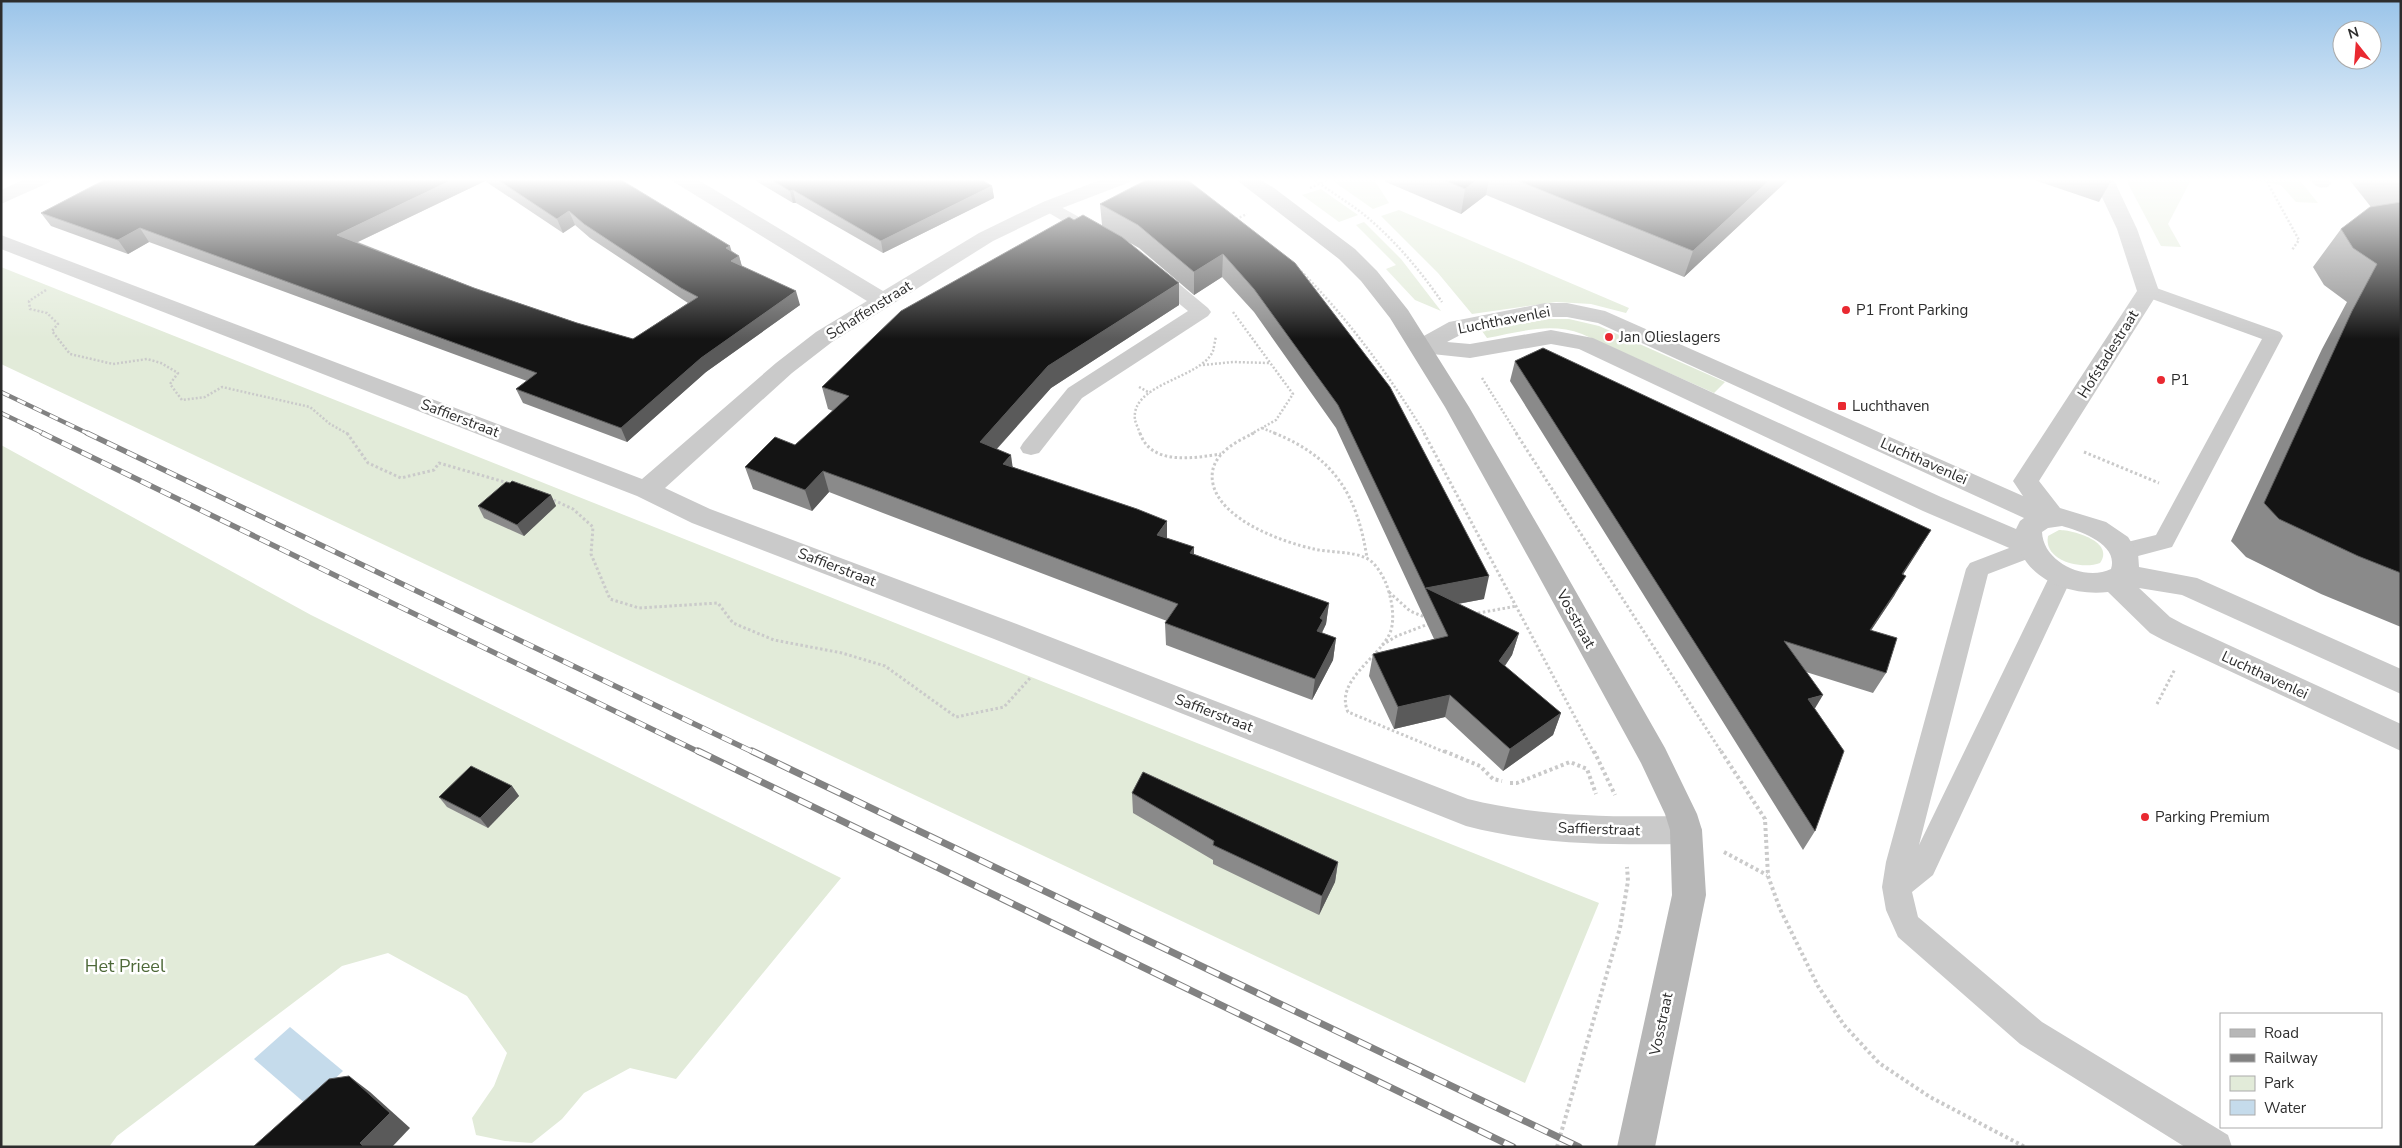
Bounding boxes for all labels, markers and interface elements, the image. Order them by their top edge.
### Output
north arrow [2332,20,2382,70]
text: N [2346,22,2361,44]
street label: Schaffenstraat [822,275,916,344]
place label: P1 Front Parking [1856,300,1968,320]
street label: Luchthavenlei [1456,301,1552,339]
marker: P1 Front Parking [1840,304,1852,316]
street label: Hofstadestraat [2073,305,2144,402]
place label: Jan Olieslagers [1618,327,1720,347]
marker: Jan Olieslagers [1603,331,1615,343]
place label: P1 [2171,370,2190,390]
marker: P1 [2155,374,2167,386]
street label: Saffierstraat [418,394,503,442]
place label: Luchthaven [1852,396,1930,416]
marker: Luchthaven [1836,400,1848,412]
street label: Luchthavenlei [1877,433,1971,489]
street label: Saffierstraat [795,543,880,591]
street label: Vosstraat [1551,585,1601,652]
street label: Luchthavenlei [2218,646,2312,704]
street label: Saffierstraat [1172,689,1257,737]
place label: Parking Premium [2155,807,2270,827]
marker: Parking Premium [2139,811,2151,823]
street label: Saffierstraat [1557,818,1641,840]
park label: Het Prieel [85,954,166,978]
street label: Vosstraat [1644,990,1678,1058]
legend [2220,1013,2382,1128]
text: Road [2264,1023,2299,1043]
text: Railway [2264,1048,2318,1068]
text: Park [2264,1073,2294,1093]
text: Water [2264,1098,2307,1118]

